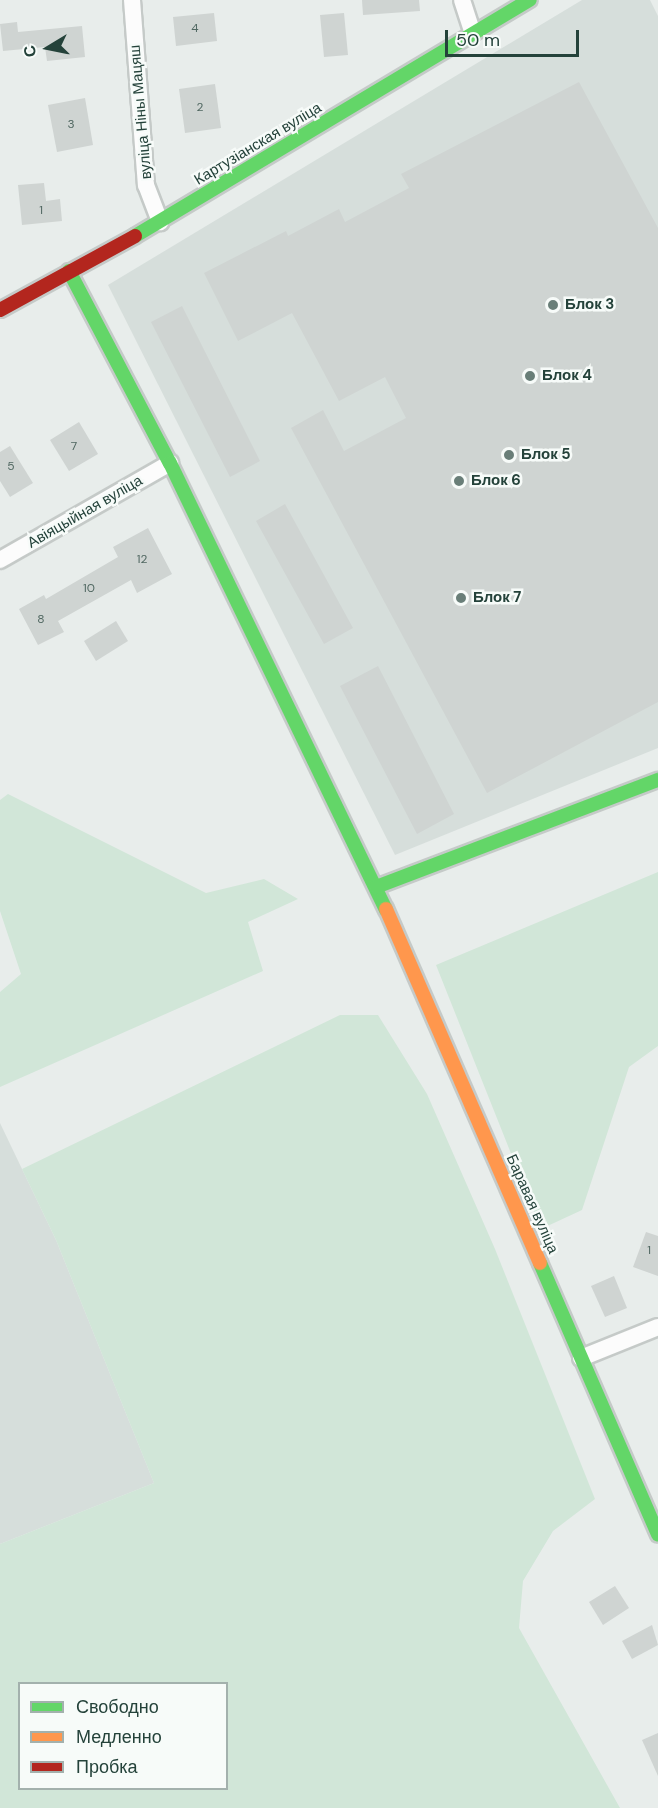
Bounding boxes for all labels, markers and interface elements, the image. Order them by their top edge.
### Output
north arrow [18,18,78,78]
scale bar [448,18,582,56]
house number: 4 [191,22,199,36]
text: 50 m [456,28,500,52]
text: С [18,44,41,59]
street label: вуліца Ніны Мацяш [126,44,156,180]
street label: Картузіанская вуліца [191,99,325,189]
house number: 2 [197,101,203,115]
house number: 3 [67,118,75,132]
house number: 1 [39,204,43,218]
place label: Блок 3 [565,296,614,314]
marker: Блок 3 [546,298,560,312]
place label: Блок 4 [542,367,592,385]
marker: Блок 4 [523,369,537,383]
house number: 7 [71,440,77,454]
place label: Блок 5 [521,446,571,464]
marker: Блок 5 [502,448,516,462]
house number: 5 [7,460,15,474]
street label: Авіяцыйная вуліца [24,472,146,552]
place label: Блок 6 [471,472,521,490]
marker: Блок 6 [452,474,466,488]
house number: 12 [137,553,147,567]
house number: 10 [83,582,95,596]
place label: Блок 7 [473,589,521,607]
marker: Блок 7 [454,591,468,605]
house number: 8 [37,613,45,627]
street label: Баравая вуліца [502,1151,562,1257]
house number: 1 [647,1244,651,1258]
legend [18,1682,228,1790]
text: Свободно [76,1695,159,1719]
text: Медленно [76,1725,162,1749]
text: Пробка [76,1755,138,1779]

